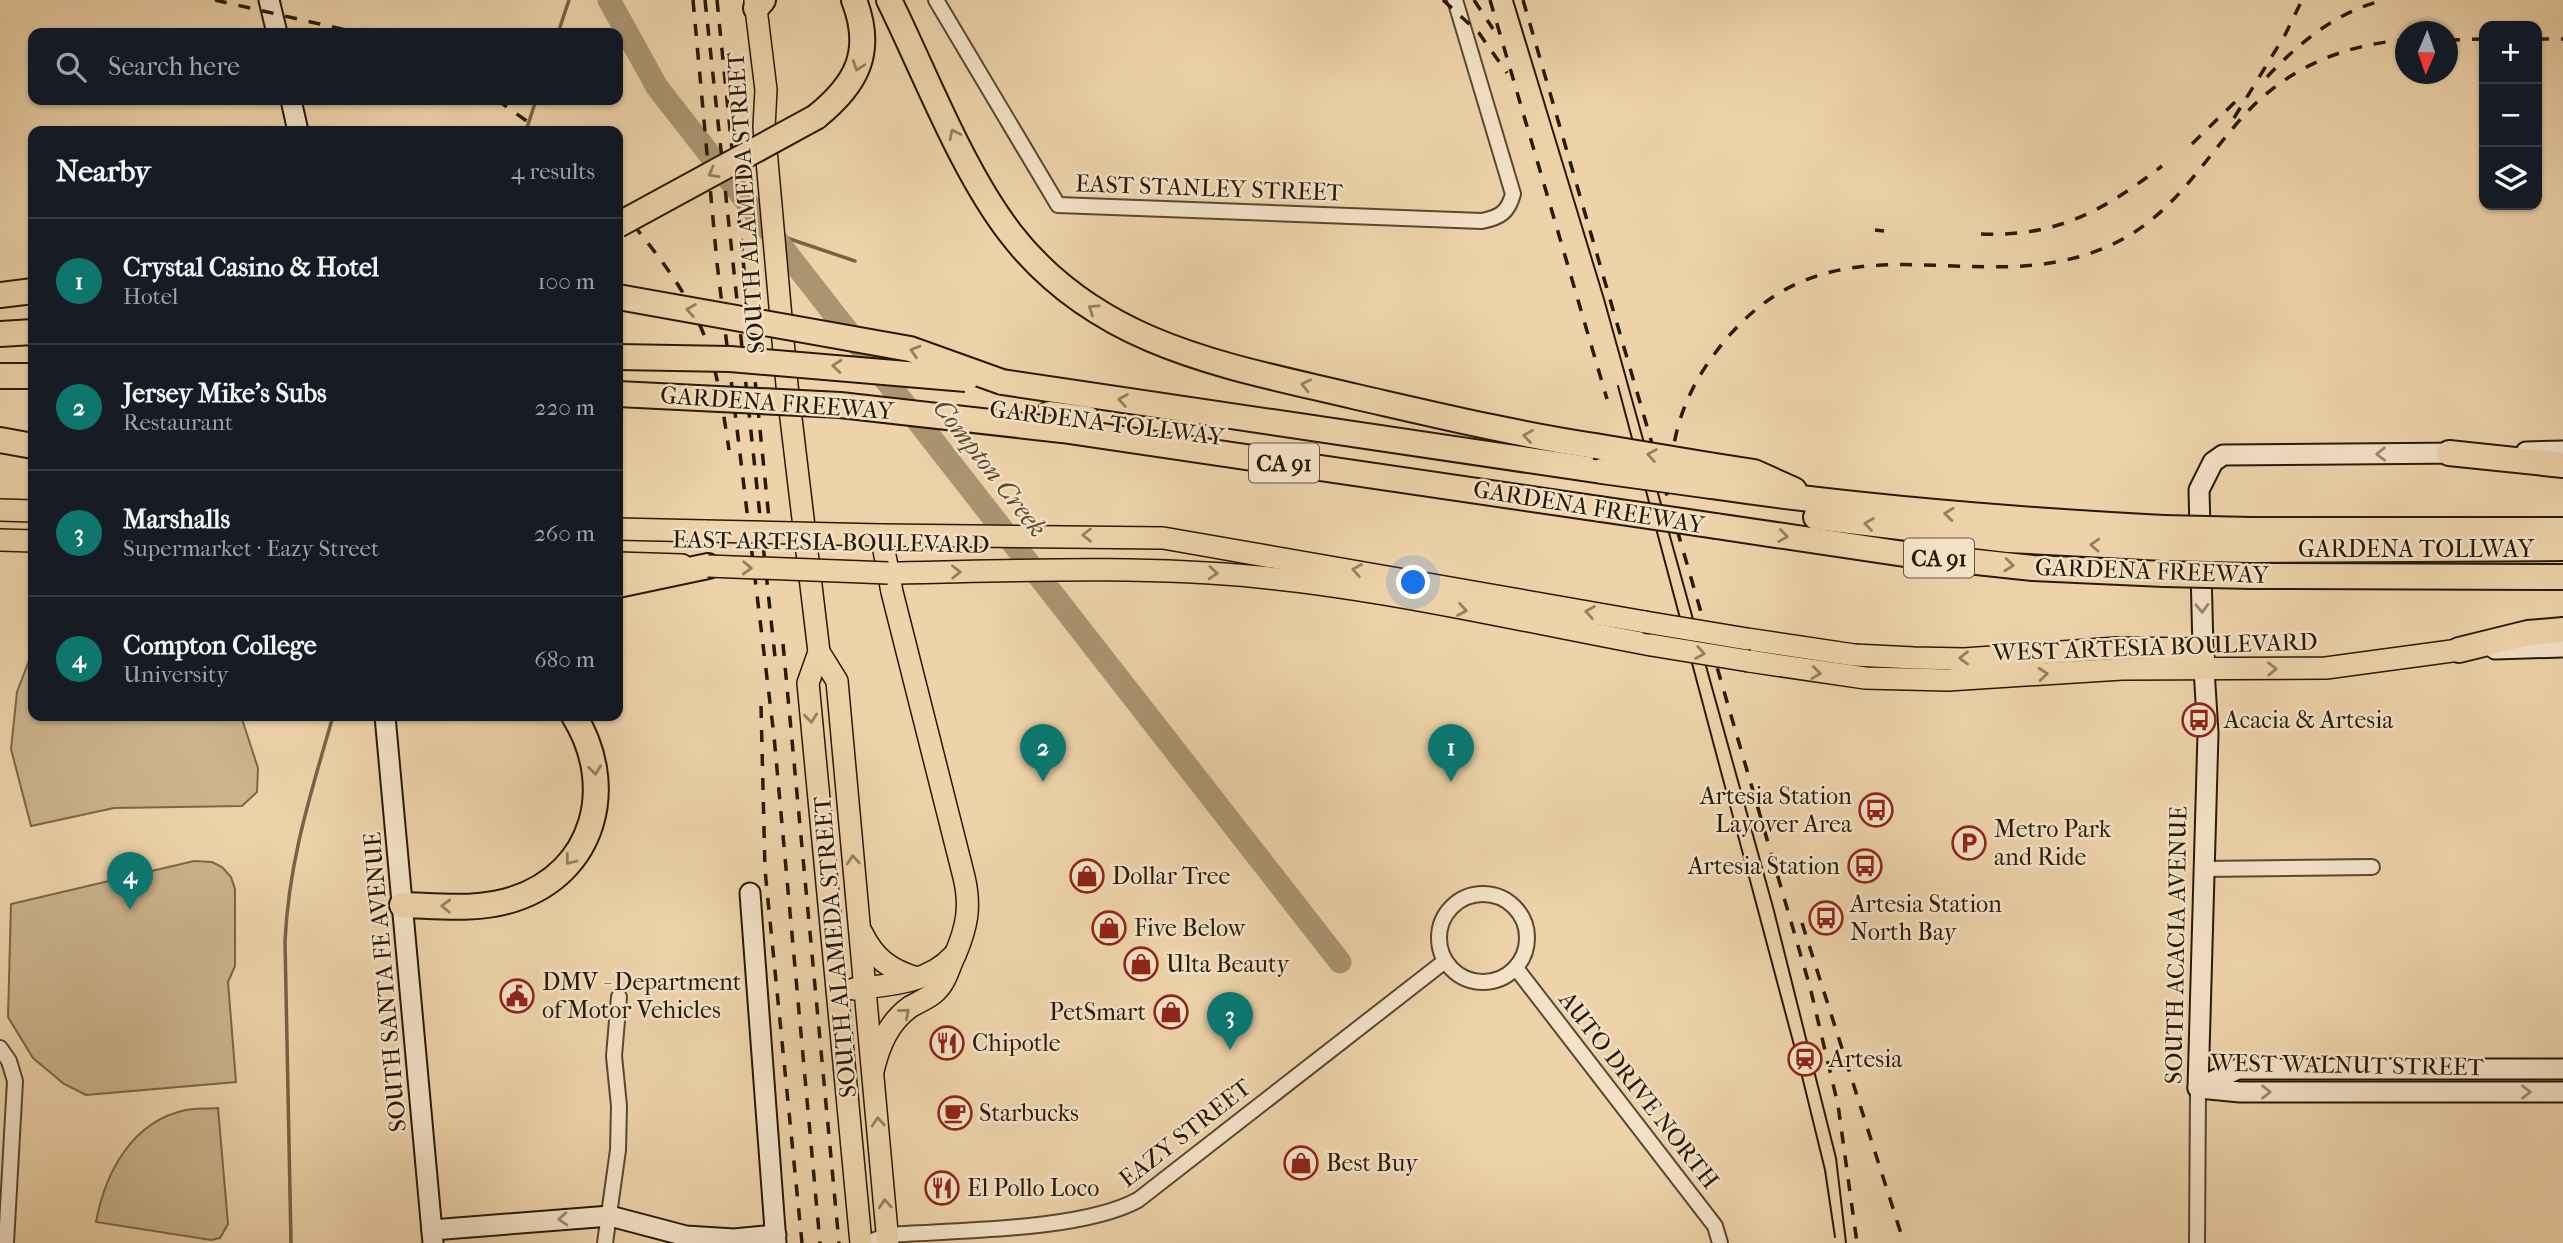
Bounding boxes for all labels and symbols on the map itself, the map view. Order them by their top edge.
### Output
north arrow [2395,21,2458,84]
street label: SOUTH ALAMEDA STREET [721,50,771,355]
one-way arrow [851,59,866,71]
one-way arrow [948,129,962,141]
one-way arrow [708,165,720,178]
street label: EAST STANLEY STREET [1075,169,1344,207]
one-way arrow [685,303,697,318]
one-way arrow [1088,305,1101,317]
one-way arrow [909,345,921,360]
one-way arrow [831,359,842,374]
one-way arrow [1300,379,1312,393]
street label: GARDENA FREEWAY [659,381,895,425]
water label: Compton Creek [927,393,1053,543]
one-way arrow [1117,393,1129,408]
street label: GARDENA TOLLWAY [988,395,1227,451]
one-way arrow [1522,429,1534,444]
road number: CA 91 [1249,444,1319,482]
one-way arrow [2375,446,2386,461]
one-way arrow [1646,448,1658,463]
street label: GARDENA FREEWAY [1471,475,1707,539]
one-way arrow [1943,507,1954,522]
one-way arrow [1863,517,1875,532]
street label: EAST ARTESIA BOULEVARD [672,525,990,559]
one-way arrow [1081,527,1092,543]
one-way arrow [1778,528,1789,543]
street label: GARDENA TOLLWAY [2298,535,2535,563]
one-way arrow [2090,537,2101,552]
road number: CA 91 [1904,538,1974,578]
street label: GARDENA FREEWAY [2035,553,2270,589]
one-way arrow [2003,558,2015,573]
one-way arrow [741,560,752,575]
one-way arrow [1351,563,1363,578]
one-way arrow [952,564,962,580]
one-way arrow [1208,565,1219,580]
your location [1396,565,1430,599]
one-way arrow [1456,602,1468,617]
one-way arrow [2195,602,2210,613]
one-way arrow [1584,605,1596,620]
street label: WEST ARTESIA BOULEVARD [1991,627,2318,667]
one-way arrow [1694,645,1706,660]
one-way arrow [1958,651,1969,666]
one-way arrow [2267,661,2278,676]
one-way arrow [1810,665,1822,680]
one-way arrow [2037,667,2049,682]
bus stop icon: Acacia & Artesia [2180,701,2218,739]
place label: Acacia & Artesia [2223,706,2394,734]
one-way arrow [804,712,819,724]
pin: 2 [1020,724,1066,782]
pin: 1 [1428,724,1474,782]
one-way arrow [587,764,602,776]
place label: Artesia Station Layover Area [1699,782,1853,838]
bus stop icon: Artesia Station Layover Area [1857,791,1895,829]
street label: SOUTH ALAMEDA STREET [808,794,862,1099]
street label: SOUTH ACACIA AVENUE [2160,806,2192,1084]
place label: Metro Park and Ride [1994,815,2112,871]
parking icon: Metro Park and Ride [1950,824,1988,862]
street label: SOUTH SANTA FE AVENUE [358,831,412,1133]
bus stop icon: Artesia Station [1846,847,1884,885]
pin: 4 [107,852,153,910]
one-way arrow [566,852,579,864]
place label: Artesia Station [1687,852,1840,880]
one-way arrow [846,854,861,865]
shop icon: Dollar Tree [1068,857,1106,895]
place label: Dollar Tree [1112,862,1231,890]
place label: Artesia Station North Bay [1849,890,2002,946]
one-way arrow [441,899,452,914]
bus stop icon: Artesia Station North Bay [1807,899,1845,937]
shop icon: Five Below [1090,909,1128,947]
place label: Five Below [1134,914,1247,942]
shop icon: Ulta Beauty [1122,945,1160,983]
place label: Ulta Beauty [1166,950,1291,978]
place label: DMV - Department of Motor Vehicles [542,968,742,1024]
public building icon: DMV - Department of Motor Vehicles [498,977,536,1015]
street label: AUTO DRIVE NORTH [1553,985,1725,1194]
pin: 3 [1207,992,1253,1050]
shop icon: PetSmart [1152,993,1190,1031]
place label: PetSmart [1049,998,1146,1026]
one-way arrow [896,1009,909,1021]
restaurant icon: Chipotle [928,1024,966,1062]
place label: Chipotle [972,1029,1061,1057]
station icon: Artesia [1786,1040,1824,1078]
place label: Artesia [1828,1045,1903,1073]
street label: WEST WALNUT STREET [2209,1049,2485,1081]
street label: EAZY STREET [1114,1072,1257,1193]
one-way arrow [2261,1084,2272,1100]
one-way arrow [2521,1084,2532,1100]
cafe icon: Starbucks [936,1094,974,1132]
place label: Starbucks [979,1099,1079,1127]
one-way arrow [871,1116,886,1127]
shop icon: Best Buy [1282,1144,1320,1182]
place label: Best Buy [1326,1149,1419,1177]
restaurant icon: El Pollo Loco [923,1169,961,1207]
place label: El Pollo Loco [967,1174,1099,1202]
one-way arrow [878,1199,893,1210]
one-way arrow [557,1211,568,1226]

